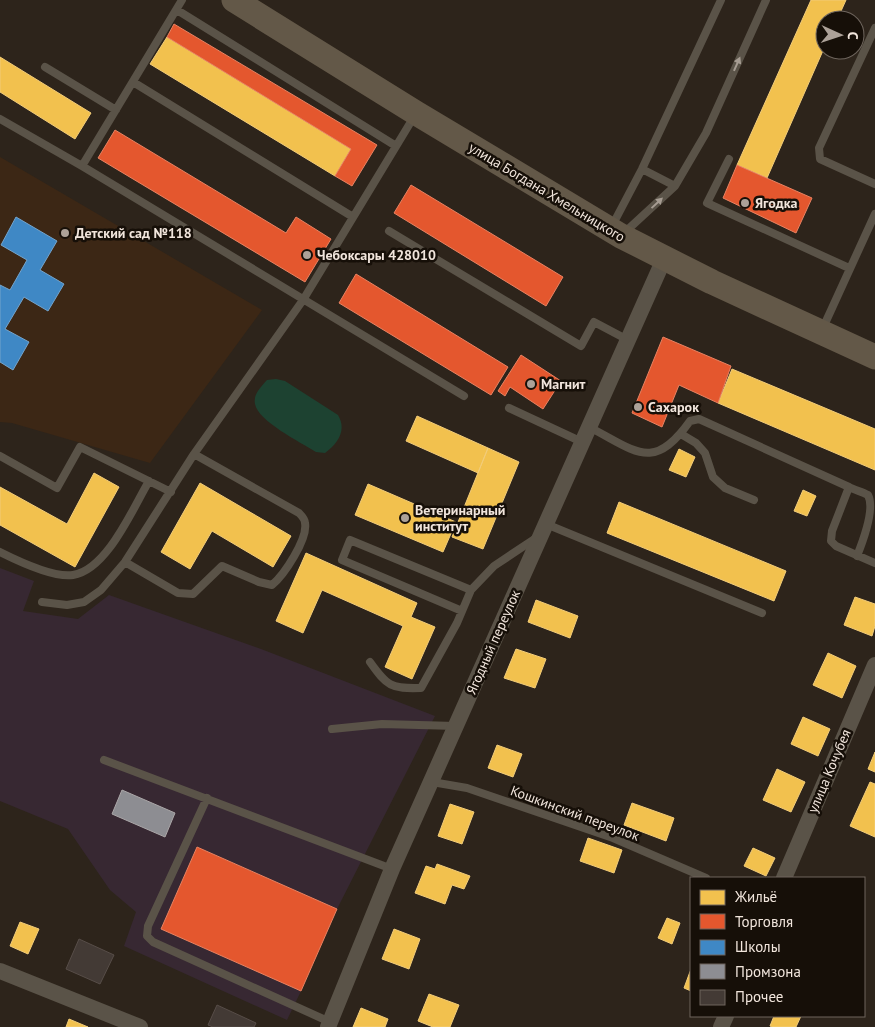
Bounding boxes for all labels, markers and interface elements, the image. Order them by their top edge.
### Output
north arrow [815,10,865,60]
text: С [844,31,862,40]
one-way arrow [734,57,742,71]
street label: улица Богдана Хмельницкого [466,138,628,246]
place label: Ягодка [755,194,798,212]
one-way arrow [650,197,662,209]
marker: Ягодка [739,197,751,209]
place label: Детский сад №118 [75,224,192,242]
marker: Детский сад №118 [59,227,71,239]
place label: Чебоксары 428010 [317,246,436,264]
marker: Чебоксары 428010 [301,249,313,261]
place label: Магнит [541,375,586,393]
marker: Магнит [525,378,537,390]
place label: Сахарок [648,398,699,416]
marker: Сахарок [632,401,644,413]
place label: Ветеринарный институт [415,501,505,535]
marker: Ветеринарный институт [399,512,411,524]
street label: Ягодный переулок [462,587,524,697]
street label: улица Кочубея [803,726,855,816]
street label: Кошкинский переулок [508,781,642,845]
legend [690,877,865,1017]
text: Жильё [734,887,777,906]
text: Торговля [735,912,793,931]
text: Школы [735,937,781,956]
text: Промзона [735,962,801,981]
text: Прочее [735,987,783,1006]

